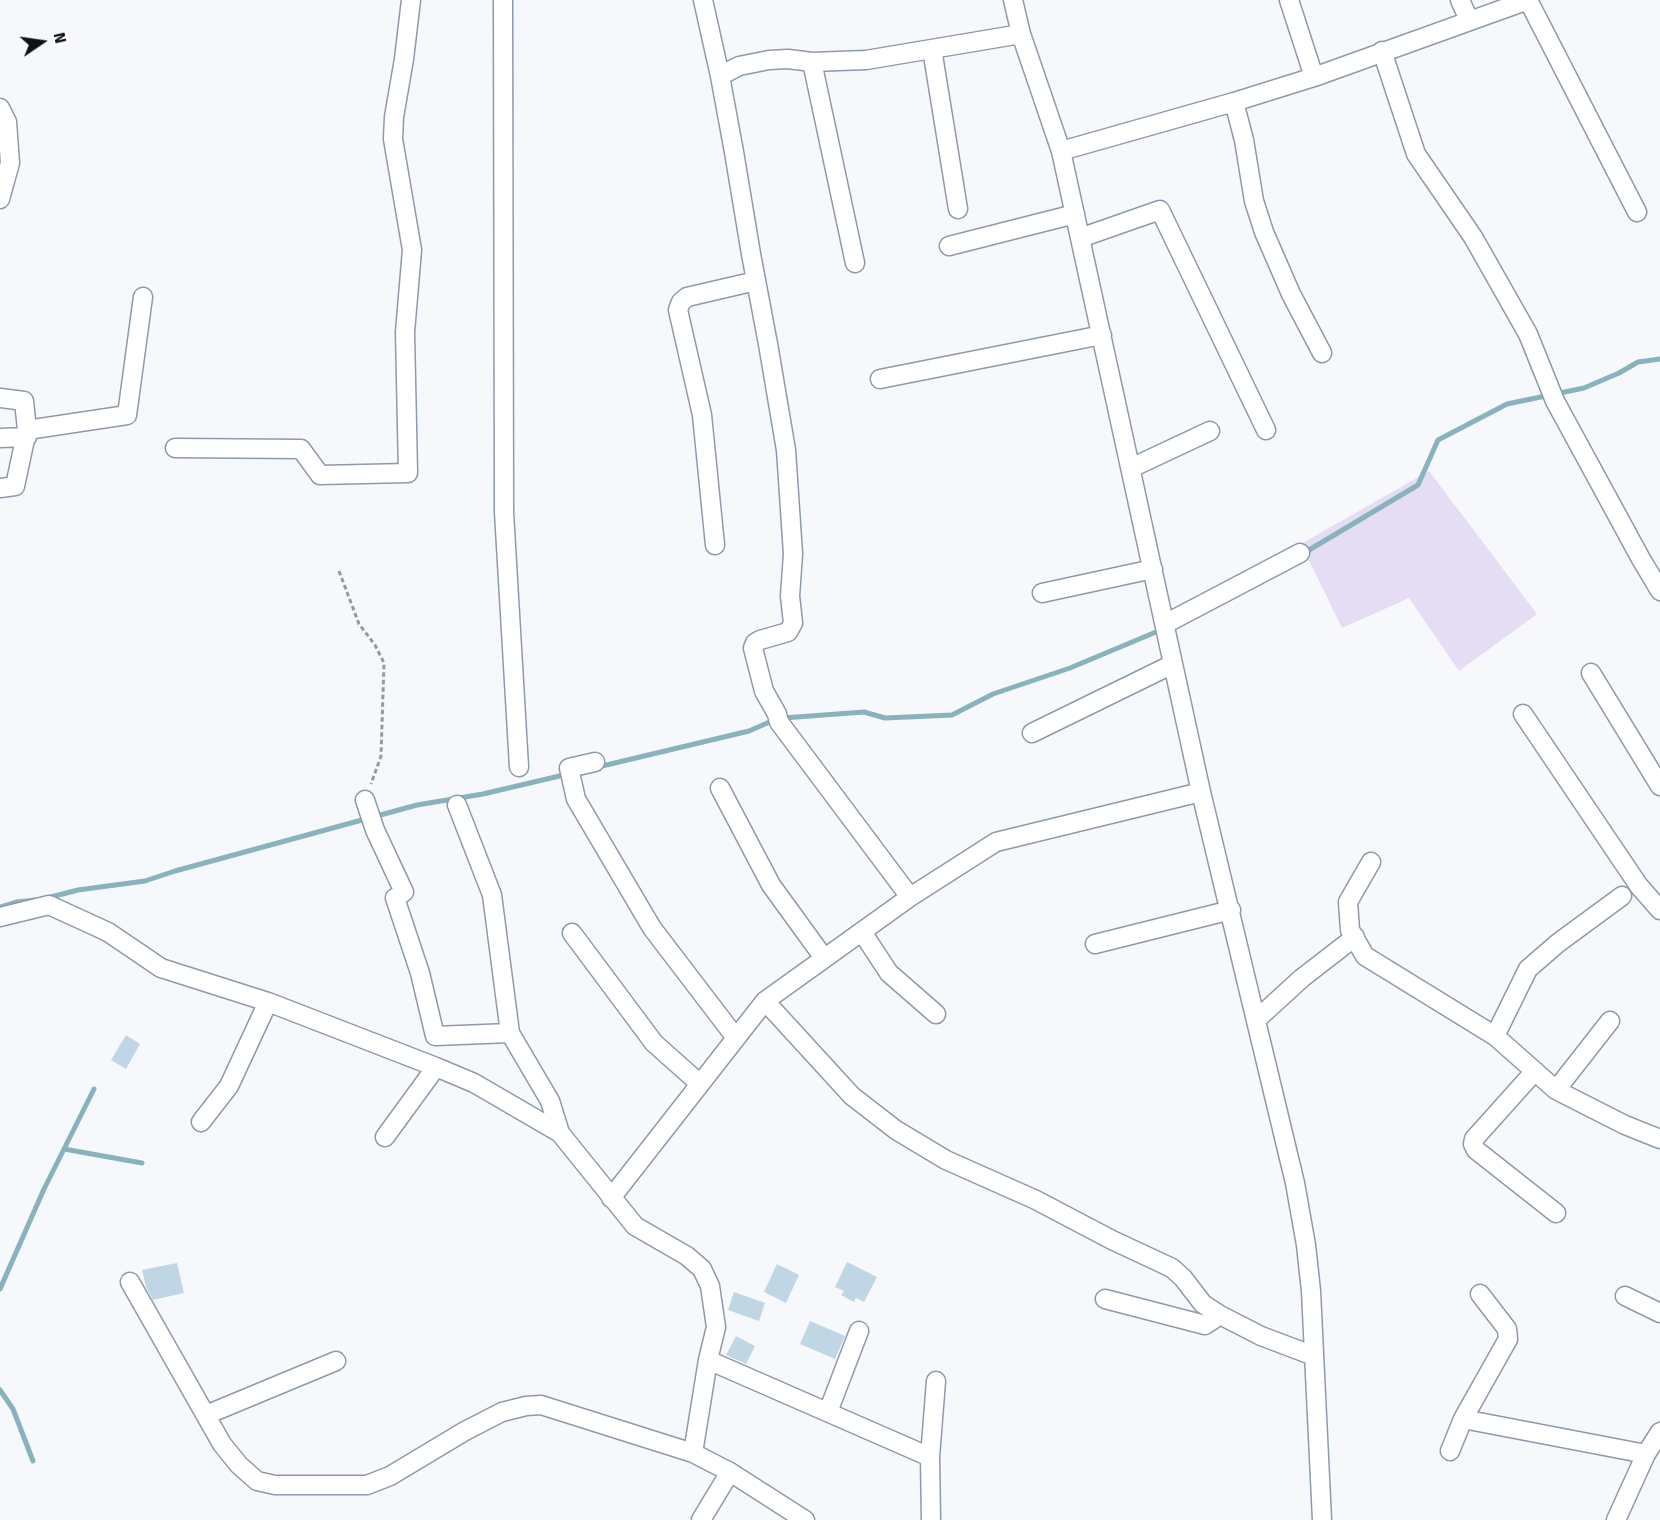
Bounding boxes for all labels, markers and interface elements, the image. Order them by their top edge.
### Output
north arrow [12,12,72,72]
text: N [50,31,70,45]

